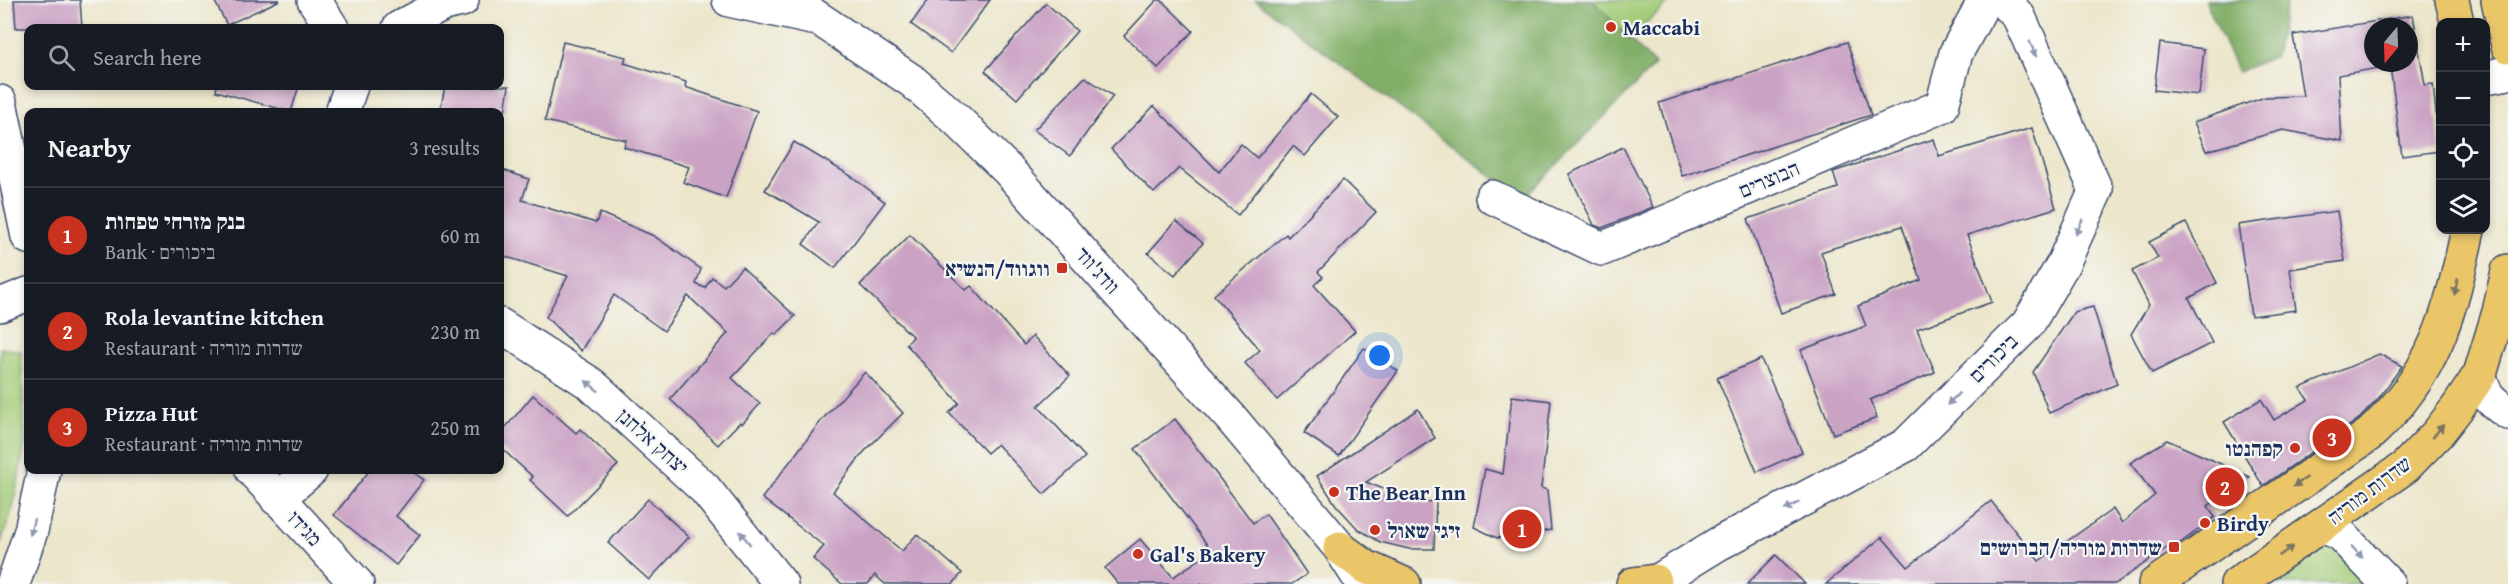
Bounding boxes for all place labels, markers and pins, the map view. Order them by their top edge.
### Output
place label: Maccabi [1623,12,1700,43]
marker: Maccabi [1604,20,1618,34]
place label: ווגווד/הנשיא [945,253,1050,284]
marker: ווגווד/הנשיא [1055,261,1069,275]
pin: 3 [2312,416,2352,460]
place label: קפהנטו [2225,433,2283,464]
marker: קפהנטו [2288,441,2302,455]
pin: 2 [2206,464,2244,510]
place label: The Bear Inn [1346,477,1467,508]
marker: The Bear Inn [1327,485,1341,499]
pin: 1 [1502,506,1541,552]
place label: Birdy [2217,508,2269,539]
place label: זיגי שאול [1387,515,1461,546]
marker: Birdy [2198,516,2212,530]
marker: זיגי שאול [1368,523,1382,537]
place label: שדרות מוריה/הברושים [1980,532,2162,563]
place label: Gal's Bakery [1150,539,1266,570]
marker: שדרות מוריה/הברושים [2167,540,2181,554]
marker: Gal's Bakery [1131,547,1145,561]

